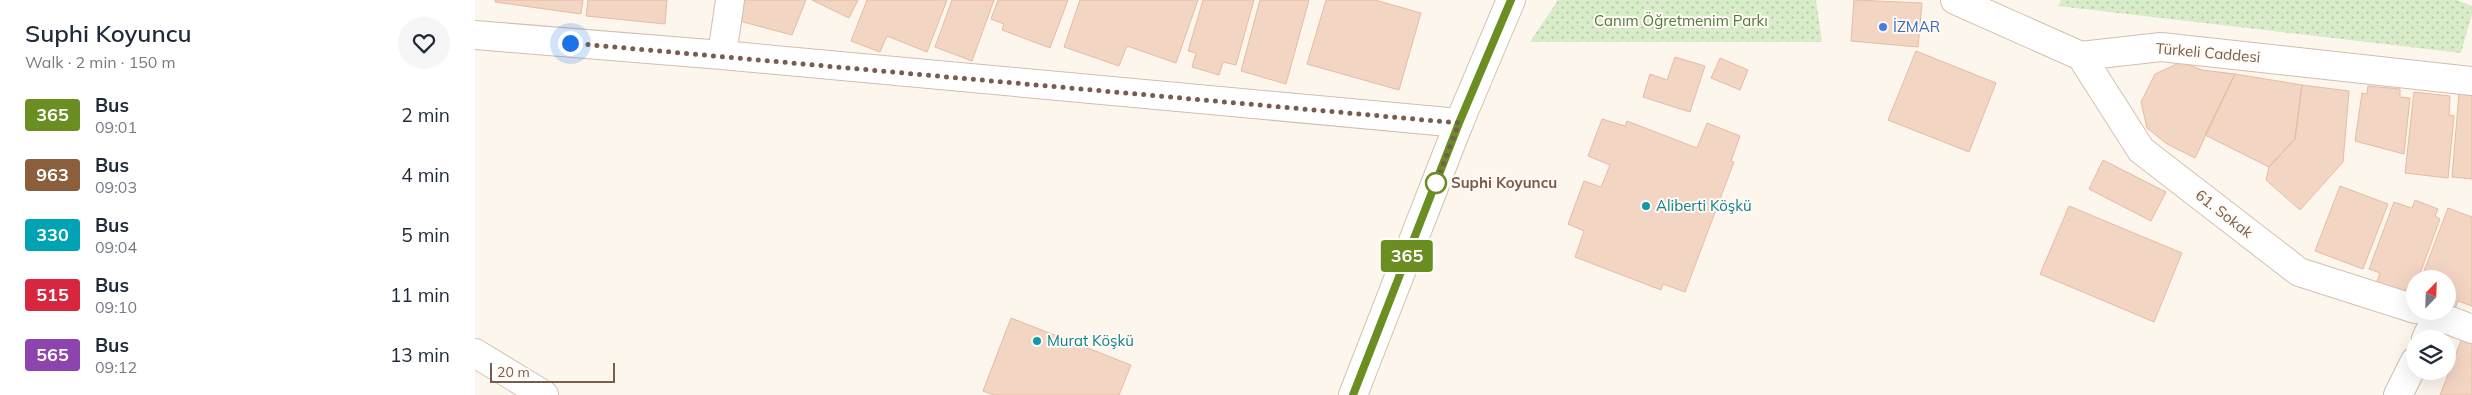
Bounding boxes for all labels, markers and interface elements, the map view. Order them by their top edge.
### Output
park label: Canım Öğretmenim Parkı [1594,11,1768,30]
button: heart [398,17,450,69]
place label: İZMAR [1893,17,1940,36]
text: Suphi Koyuncu [25,18,192,48]
marker: İZMAR [1877,21,1889,33]
your location [558,31,583,56]
street label: Türkeli Caddesi [2155,38,2261,67]
text: Walk · 2 min · 150 m [25,52,176,72]
text: Bus [95,93,129,117]
text: 365 [36,103,69,126]
text: 2 min [401,103,450,127]
text: 09:01 [95,117,137,137]
text: Bus [95,153,129,177]
text: 963 [36,163,69,186]
text: 4 min [401,163,450,187]
marker: Suphi Koyuncu [1425,172,1447,194]
place label: Suphi Koyuncu [1451,173,1557,192]
text: 09:03 [95,177,137,197]
street label: 61. Sokak [2192,185,2257,242]
place label: Aliberti Köşkü [1656,196,1752,215]
marker: Aliberti Köşkü [1640,200,1652,212]
text: Bus [95,213,129,237]
text: 330 [36,223,69,246]
text: 5 min [401,223,450,247]
text: 09:04 [95,237,137,257]
line badge: 365 [1378,240,1436,272]
text: 365 [1391,244,1423,267]
north arrow [2406,270,2456,320]
map controls [2406,270,2456,380]
text: Bus [95,273,129,297]
text: 515 [36,283,69,306]
text: 11 min [390,283,450,307]
text: 09:10 [95,297,137,317]
button: layers [2406,330,2456,380]
place label: Murat Köşkü [1047,331,1134,350]
text: Bus [95,333,129,357]
marker: Murat Köşkü [1031,335,1043,347]
text: 565 [36,343,69,366]
text: 13 min [390,343,450,367]
text: 09:12 [95,357,137,377]
scale bar [490,360,615,383]
text: 20 m [497,363,530,381]

